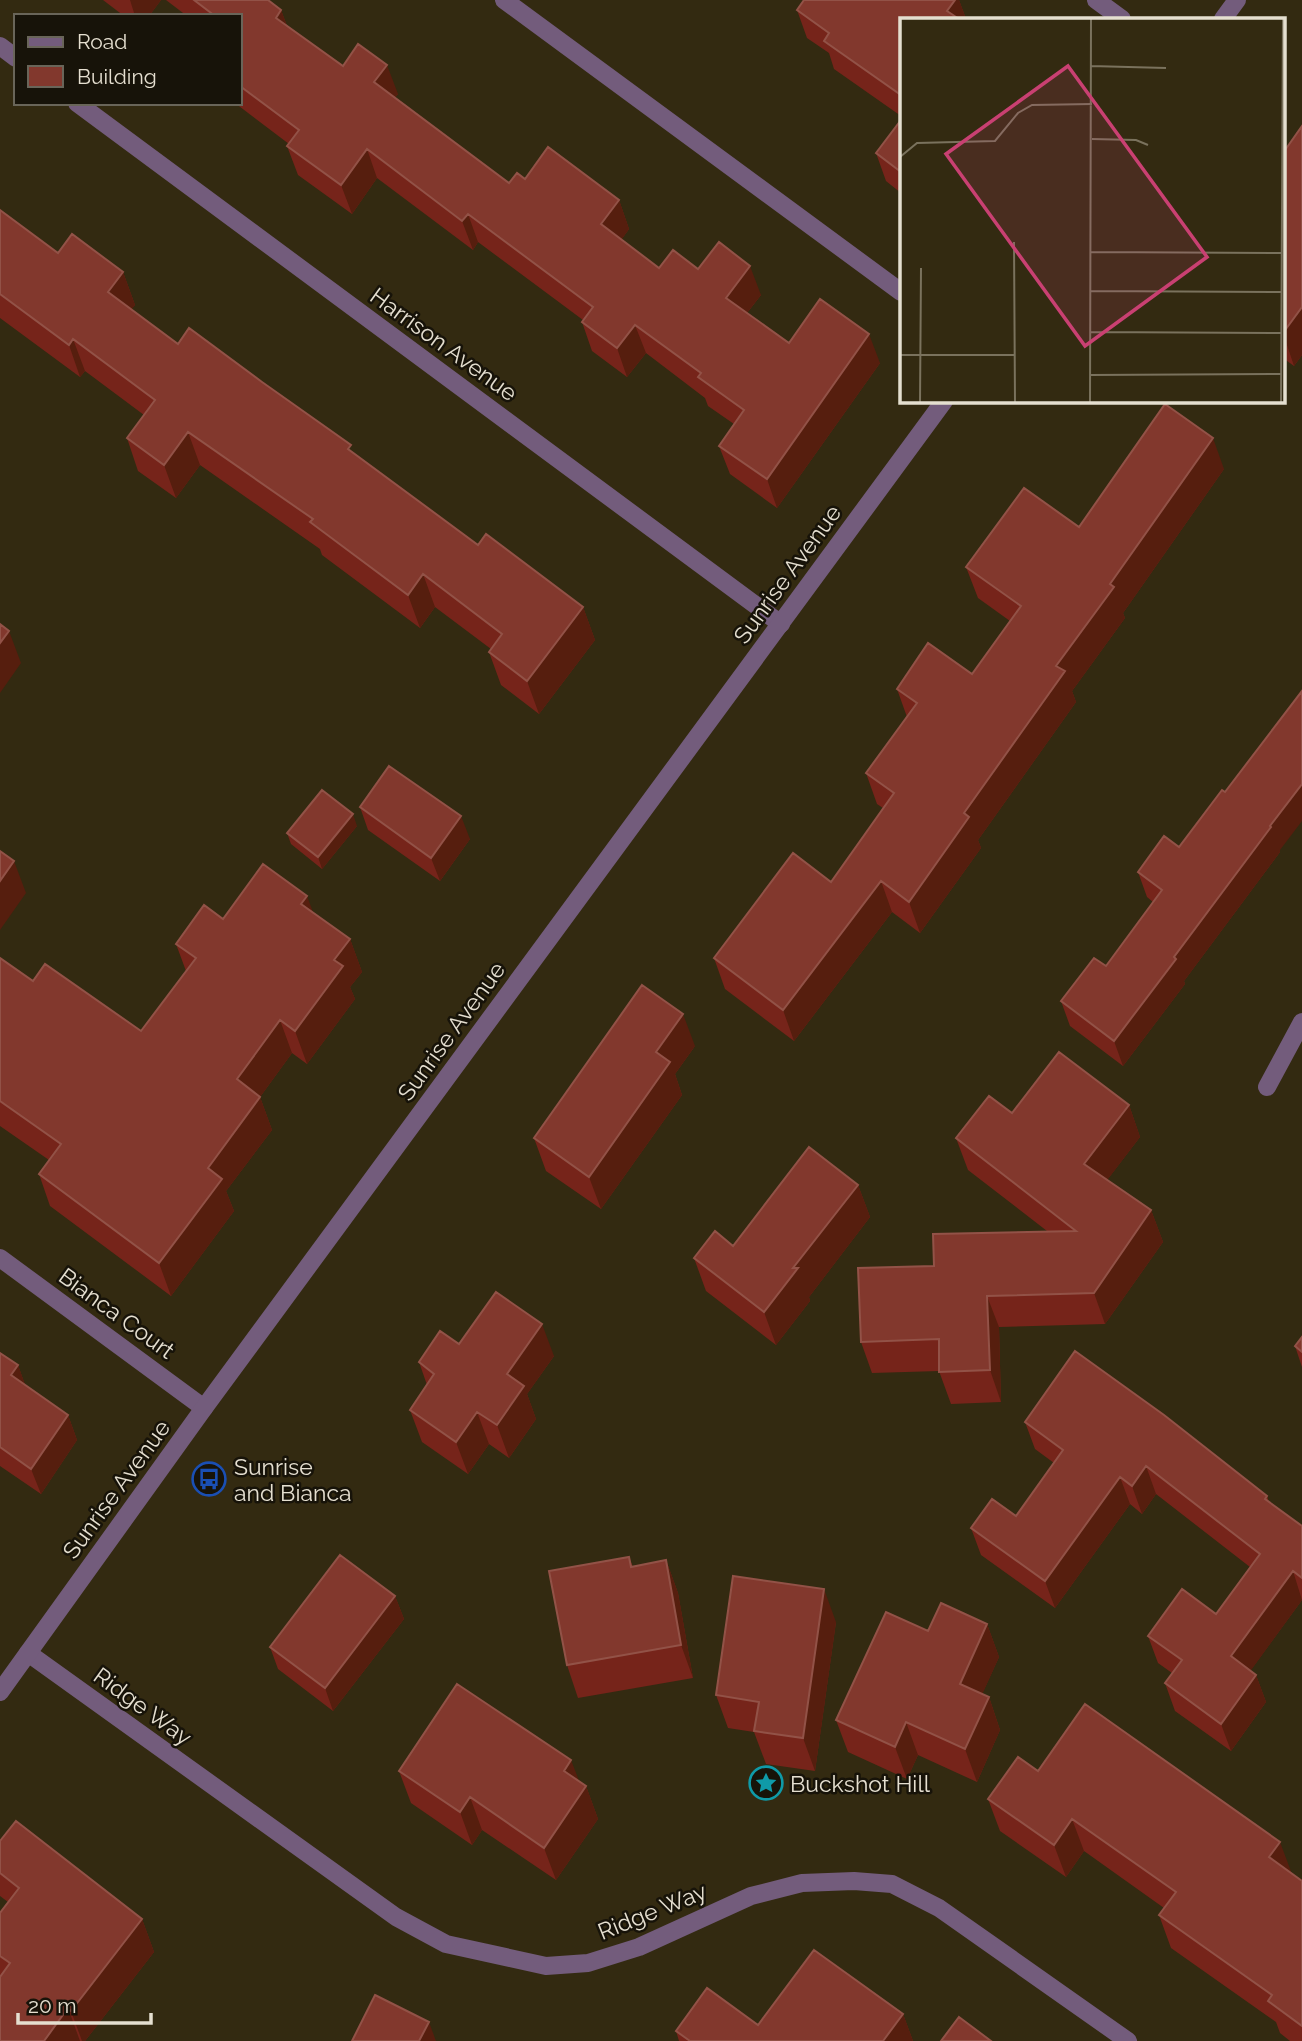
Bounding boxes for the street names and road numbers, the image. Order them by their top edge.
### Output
street label: Harrison Avenue [365,282,523,406]
street label: Sunrise Avenue [728,499,846,649]
street label: Sunrise Avenue [392,956,510,1106]
street label: Bianca Court [54,1262,180,1364]
street label: Sunrise Avenue [57,1414,175,1564]
street label: Ridge Way [89,1661,197,1751]
street label: Ridge Way [594,1877,710,1945]

